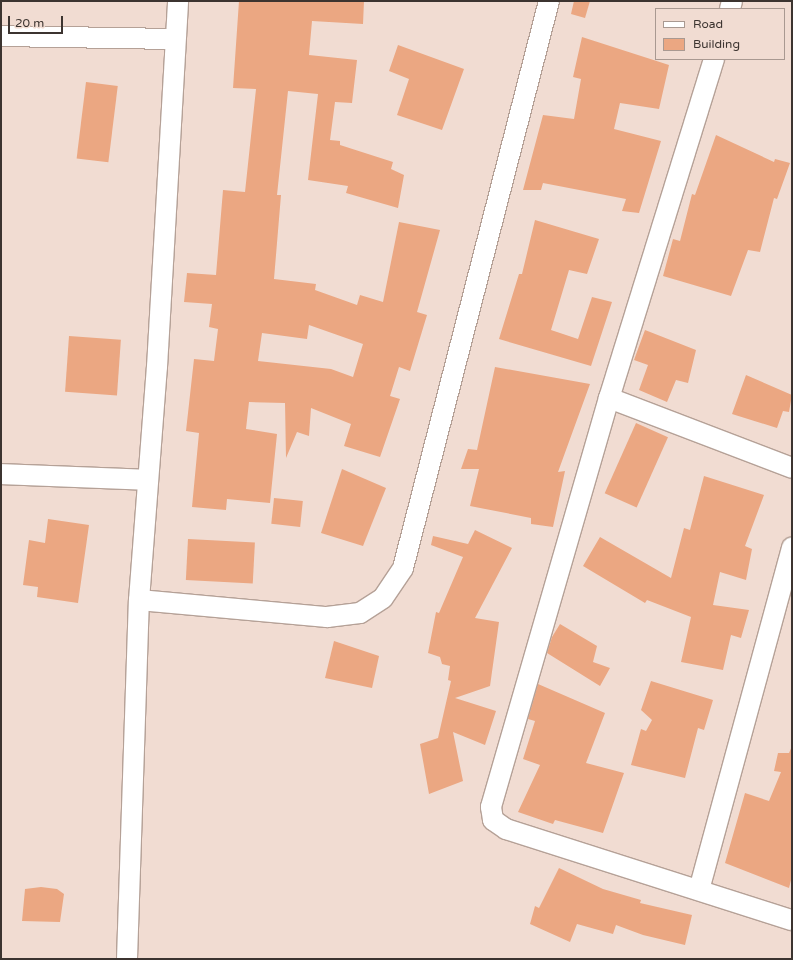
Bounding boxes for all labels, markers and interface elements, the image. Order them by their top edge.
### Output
scale bar [10,8,65,34]
legend [655,8,785,60]
text: 20 m [15,16,44,30]
text: Road [693,17,723,31]
text: Building [693,37,740,51]

